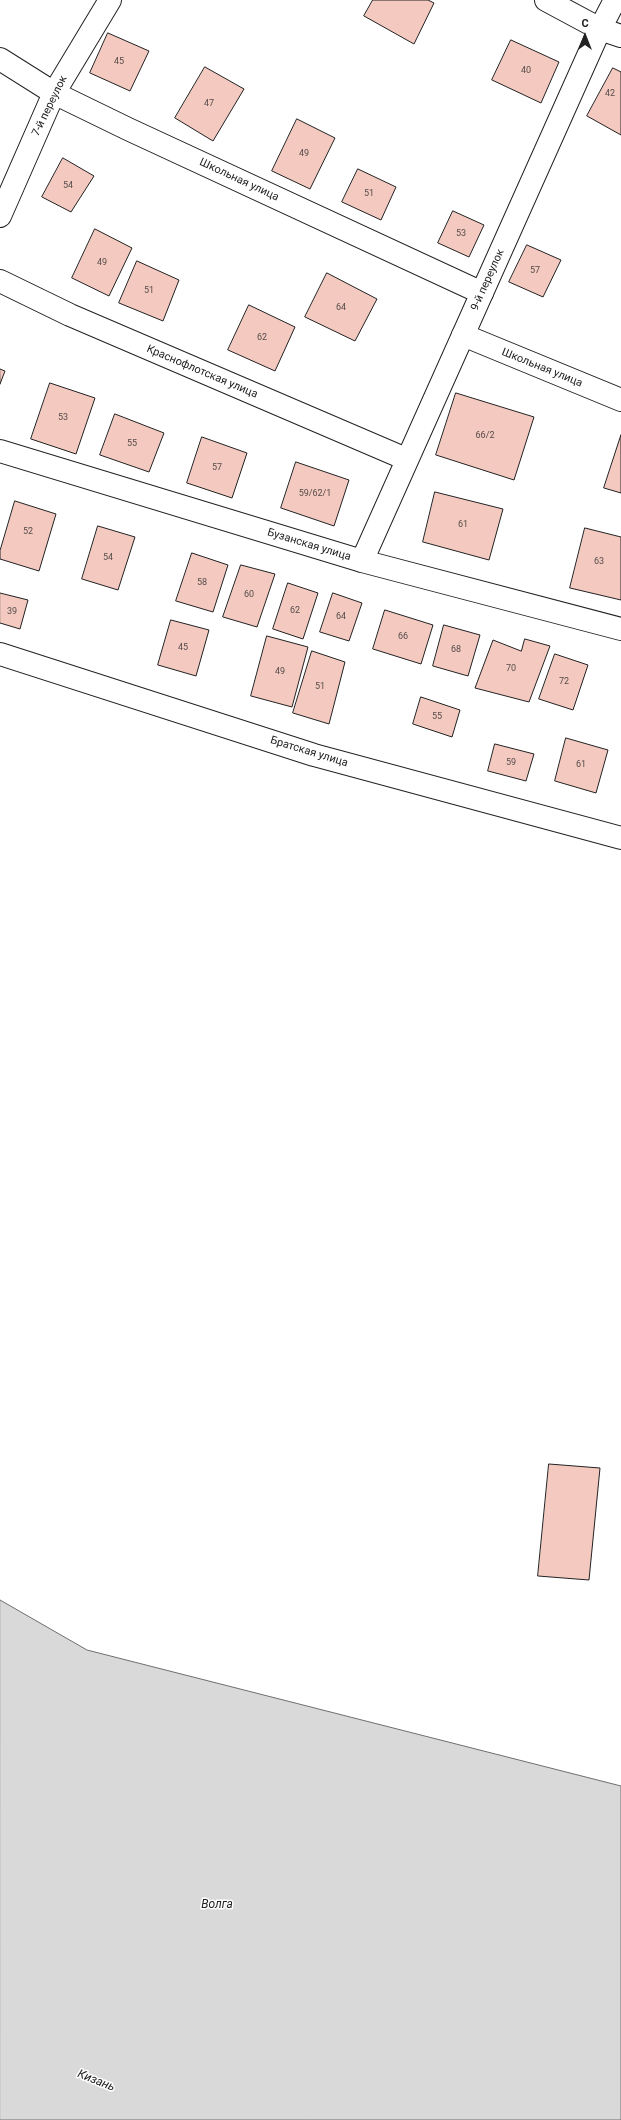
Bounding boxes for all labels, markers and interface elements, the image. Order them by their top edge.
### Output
north arrow [565,16,605,56]
text: С [581,17,589,30]
house number: 45 [114,57,124,67]
house number: 40 [521,66,531,76]
street label: 7-й переулок [30,73,70,139]
house number: 42 [605,89,615,99]
house number: 47 [204,99,214,109]
house number: 49 [299,149,309,159]
street label: Школьная улица [197,156,281,204]
house number: 54 [63,181,73,191]
house number: 51 [364,189,374,199]
house number: 53 [456,229,466,239]
street label: 9-й переулок [469,247,507,313]
house number: 49 [97,258,107,268]
house number: 57 [530,266,540,276]
house number: 51 [144,286,154,296]
house number: 64 [336,303,346,313]
house number: 62 [257,333,267,343]
street label: Краснофлотская улица [144,343,260,401]
street label: Школьная улица [500,346,584,390]
house number: 53 [58,413,68,423]
house number: 66/2 [476,431,494,441]
house number: 55 [127,439,137,449]
house number: 57 [212,463,222,473]
house number: 59/62/1 [299,489,331,499]
house number: 61 [458,520,468,530]
street label: Бузанская улица [266,526,352,564]
house number: 52 [23,527,33,537]
house number: 54 [103,553,113,563]
house number: 63 [594,557,604,567]
house number: 58 [197,578,207,588]
house number: 60 [244,590,254,600]
house number: 62 [290,606,300,616]
house number: 39 [7,607,17,617]
house number: 64 [336,612,346,622]
house number: 66 [398,632,408,642]
house number: 45 [178,643,188,653]
house number: 68 [451,645,461,655]
house number: 70 [506,664,516,674]
house number: 49 [275,667,285,677]
house number: 72 [559,677,569,687]
house number: 51 [315,682,325,692]
house number: 55 [432,712,442,722]
street label: Братская улица [269,734,349,770]
house number: 59 [506,758,516,768]
house number: 61 [576,760,586,770]
water label: Волга [201,1898,233,1912]
water label: Кизань [75,2067,117,2095]

